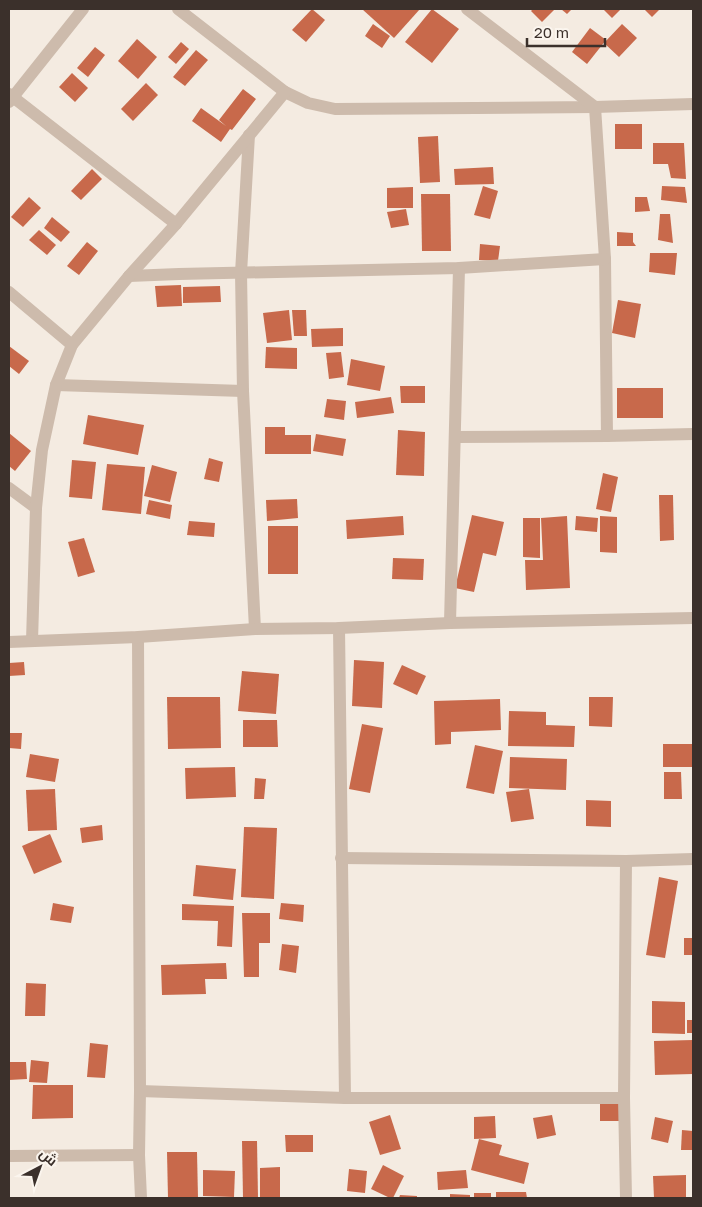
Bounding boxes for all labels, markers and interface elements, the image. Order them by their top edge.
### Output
scale bar [527,15,604,47]
text: 20 m [534,23,569,41]
north arrow [15,1142,65,1192]
text: ش [36,1145,61,1170]

